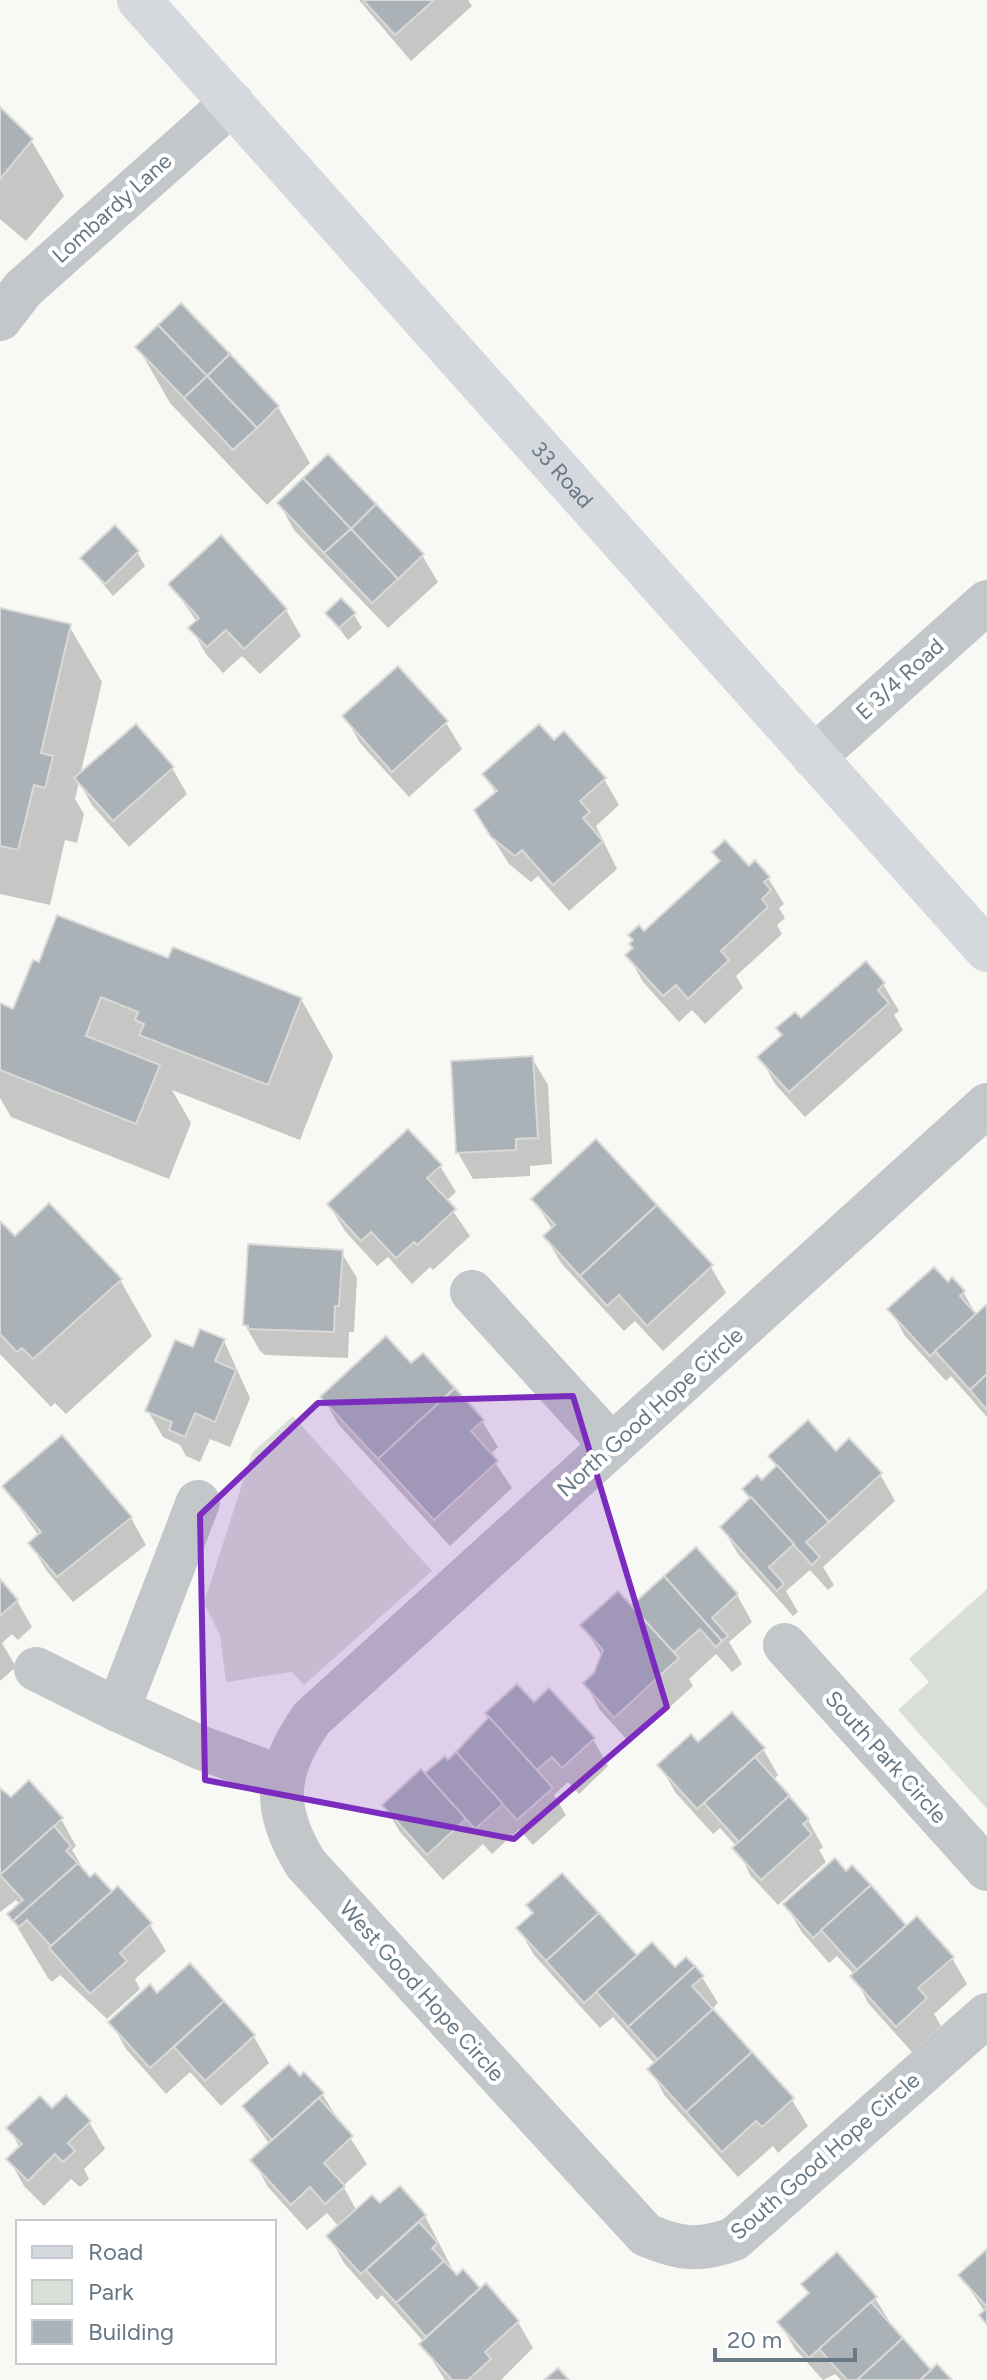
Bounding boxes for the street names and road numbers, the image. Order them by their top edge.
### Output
street label: Lombardy Lane [47,147,177,269]
street label: 33 Road [526,436,599,513]
street label: E 3/4 Road [851,633,949,725]
street label: North Good Hope Circle [552,1321,748,1503]
street label: South Park Circle [819,1685,953,1829]
street label: West Good Hope Circle [334,1895,510,2087]
street label: South Good Hope Circle [725,2066,925,2246]

